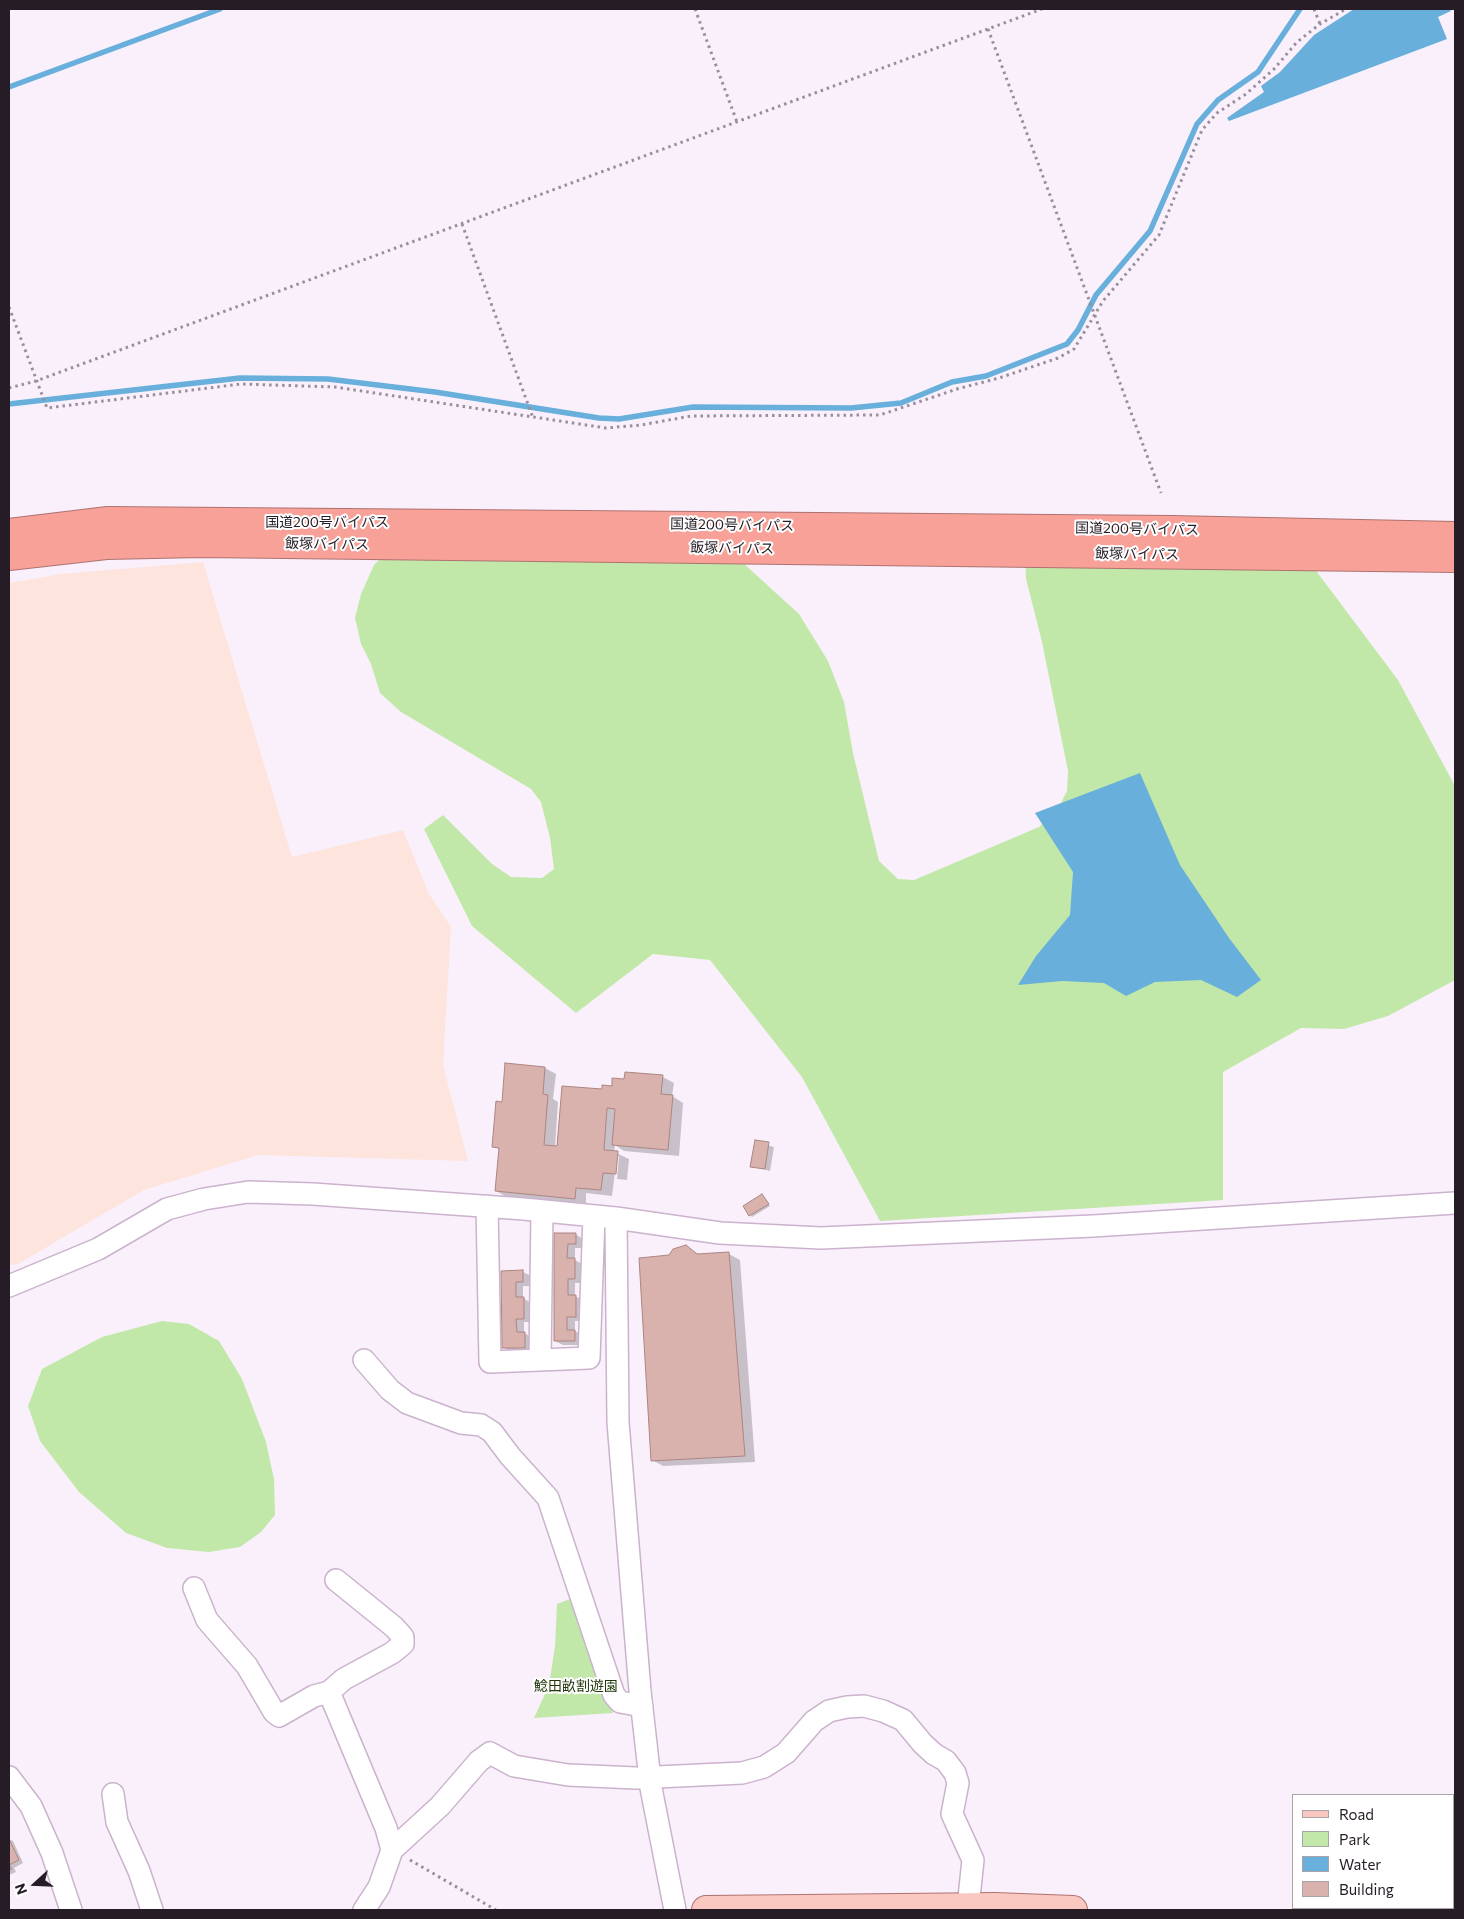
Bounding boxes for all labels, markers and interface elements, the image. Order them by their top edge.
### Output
street label: 国道200号バイパス [265,514,389,530]
street label: 国道200号バイパス [670,516,794,534]
street label: 国道200号バイパス [1075,520,1199,538]
street label: 飯塚バイパス [285,535,369,553]
street label: 飯塚バイパス [690,539,774,557]
street label: 飯塚バイパス [1095,545,1179,563]
park label: 鯰田畝割遊園 [534,1678,618,1694]
legend [1292,1794,1454,1909]
text: Road [1339,1805,1374,1823]
text: Park [1339,1830,1370,1848]
text: Water [1339,1855,1381,1873]
north arrow [10,1859,60,1909]
text: Building [1339,1880,1394,1898]
text: N [11,1881,30,1897]

